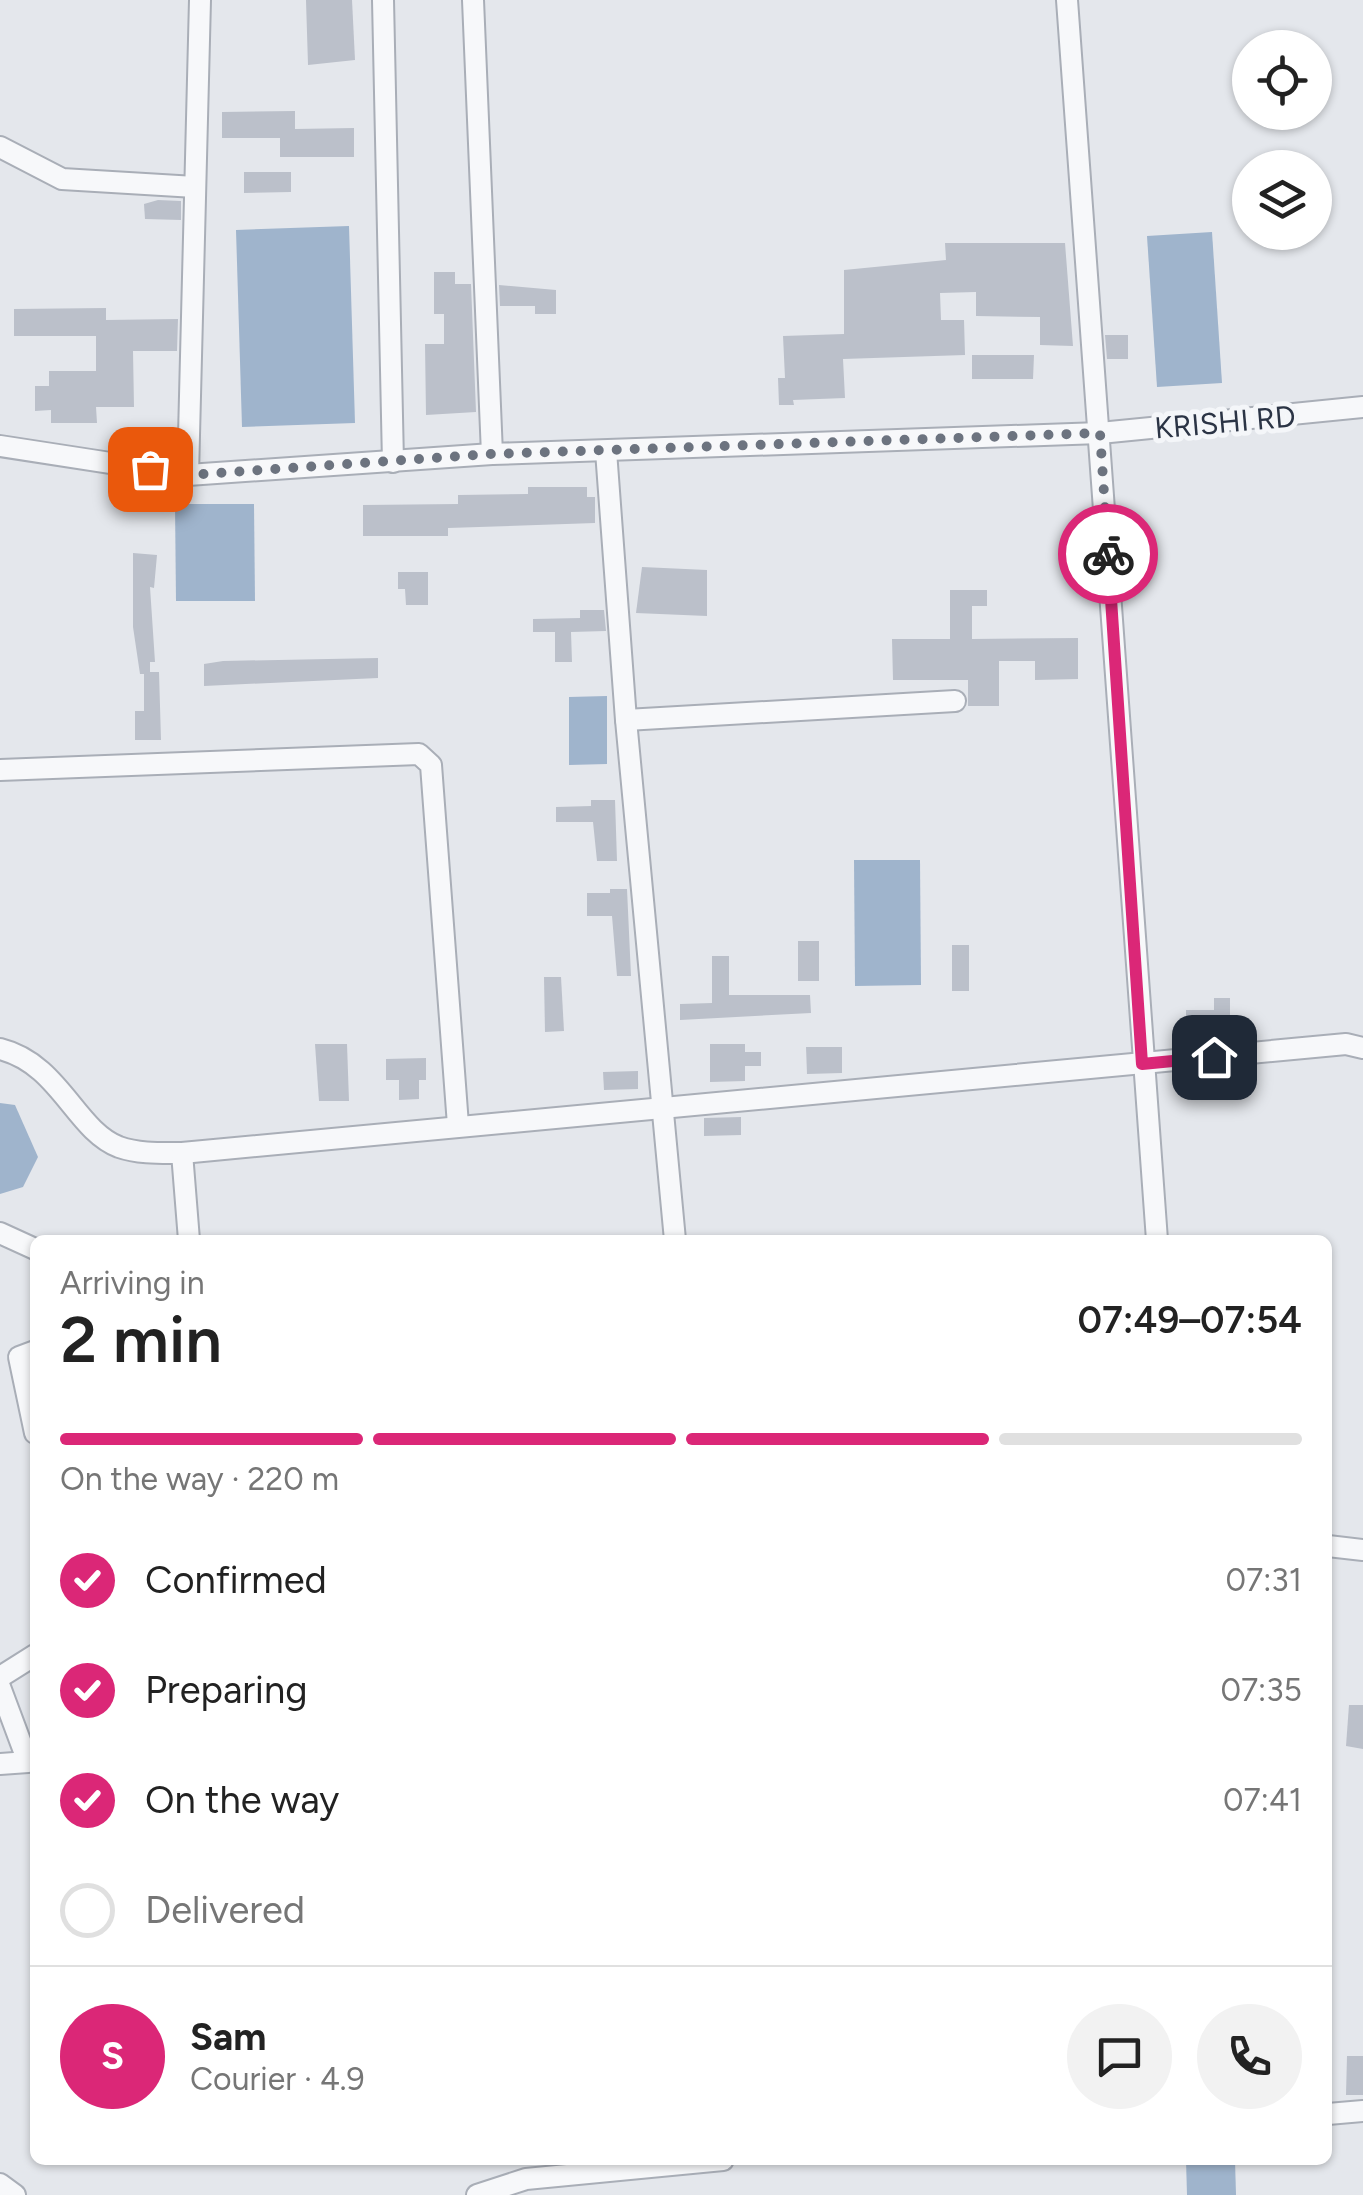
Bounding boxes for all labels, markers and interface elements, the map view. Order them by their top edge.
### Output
map controls [1232,30,1332,250]
button: locate [1232,30,1332,130]
button: layers [1232,150,1332,250]
street label: KRISHI RD [1153,397,1297,447]
pin [108,427,193,512]
icon: bag [123,442,178,497]
courier [1058,504,1158,604]
icon: bike [1081,527,1136,582]
pin [1172,1015,1257,1100]
icon: home [1187,1030,1242,1085]
text: Arriving in [60,1264,205,1302]
text: 07:49–07:54 [1077,1297,1302,1343]
text: 2 min [60,1300,222,1378]
text: On the way · 220 m [60,1460,339,1498]
icon: check [60,1553,115,1608]
text: Confirmed [145,1557,327,1603]
text: 07:31 [1226,1561,1302,1599]
icon: check [60,1663,115,1718]
text: Preparing [145,1667,307,1713]
text: 07:35 [1220,1671,1302,1709]
icon: check [60,1773,115,1828]
text: On the way [145,1777,339,1823]
text: 07:41 [1223,1781,1302,1819]
text: Delivered [145,1887,305,1933]
button: chat [1067,2004,1172,2109]
button: phone [1197,2004,1302,2109]
text: Sam [190,2014,266,2060]
text: S [101,2033,124,2079]
text: Courier · 4.9 [190,2060,365,2098]

